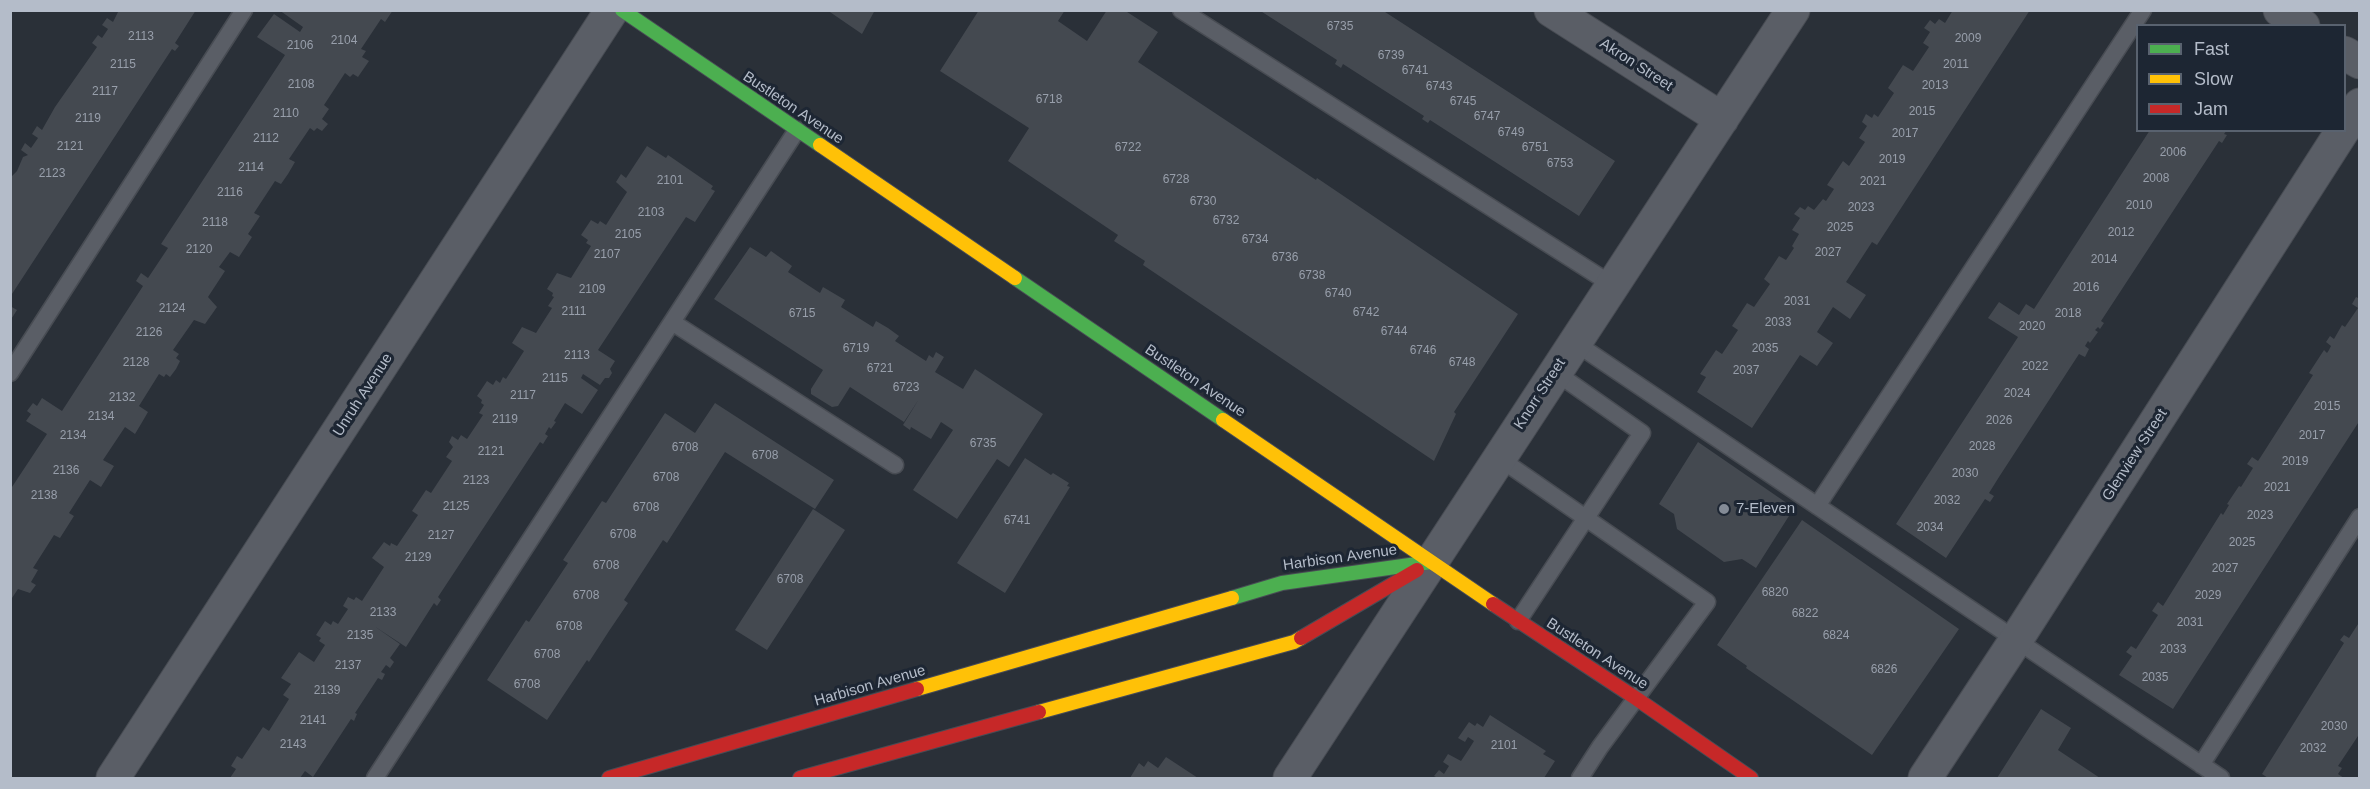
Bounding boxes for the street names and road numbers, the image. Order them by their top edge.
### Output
street label: Akron Street [1596,35,1676,95]
street label: Bustleton Avenue [739,68,847,148]
street label: Bustleton Avenue [1141,341,1249,421]
street label: Unruh Avenue [329,350,397,440]
street label: Knorr Street [1510,355,1570,433]
street label: Glenview Street [2099,406,2171,504]
street label: Harbison Avenue [1282,541,1398,575]
street label: Bustleton Avenue [1543,615,1651,693]
street label: Harbison Avenue [812,662,928,710]

